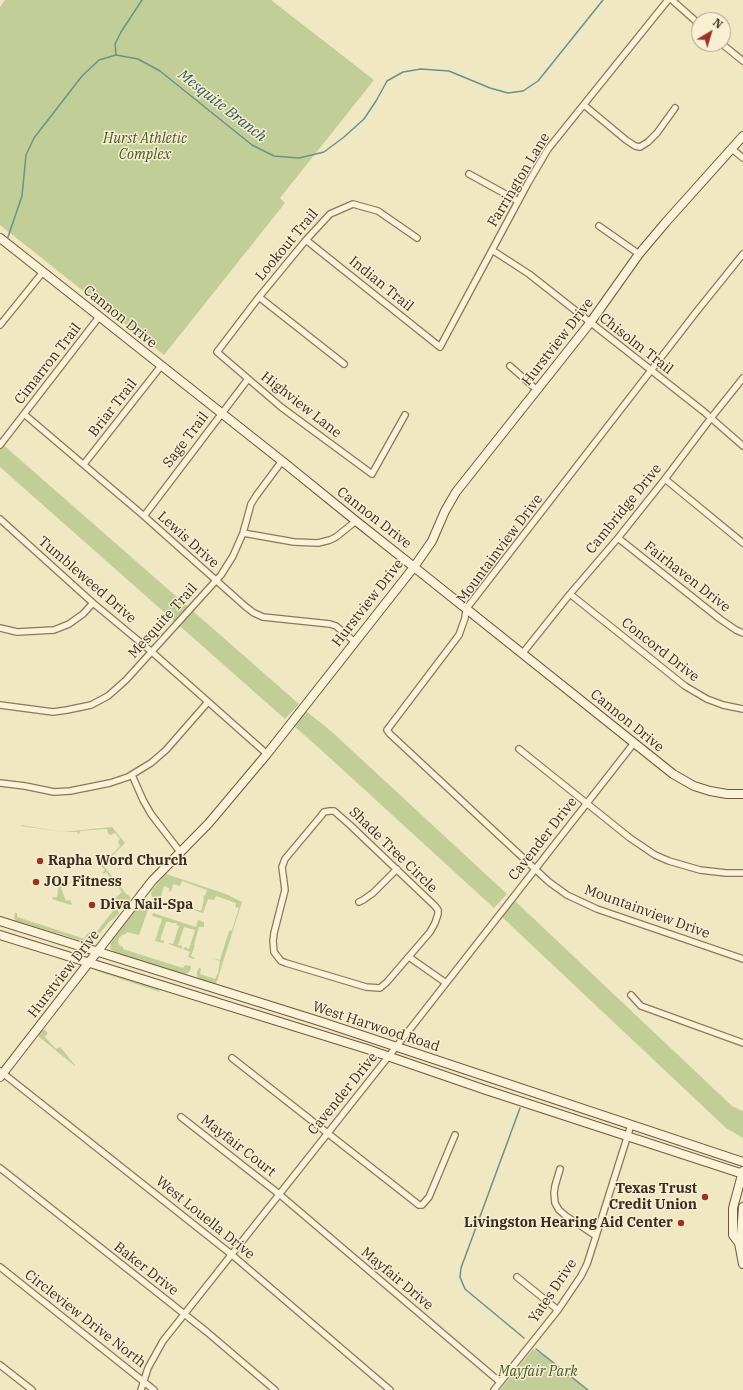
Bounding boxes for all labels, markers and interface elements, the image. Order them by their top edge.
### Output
north arrow [691,12,731,52]
text: N [710,15,726,32]
water label: Mesquite Branch [174,66,270,146]
street label: Farrington Lane [484,130,554,230]
park label: Hurst Athletic Complex [103,131,187,164]
street label: Lookout Trail [252,206,322,284]
street label: Indian Trail [345,253,417,315]
street label: Cannon Drive [80,282,160,352]
street label: Hurstview Drive [519,295,597,389]
street label: Chisolm Trail [596,310,676,378]
street label: Cimarron Trail [11,320,85,408]
street label: Highview Lane [257,368,345,442]
street label: Briar Trail [85,376,141,440]
street label: Sage Trail [160,409,212,471]
street label: Cambridge Drive [583,461,665,557]
street label: Cannon Drive [333,484,415,552]
street label: Mountainview Drive [453,491,547,607]
street label: Lewis Drive [154,508,222,572]
street label: Tumbleweed Drive [35,533,139,627]
street label: Fairhaven Drive [640,538,734,616]
street label: Hurstview Drive [329,556,407,650]
street label: Mesquite Trail [125,580,201,662]
street label: Concord Drive [618,614,702,686]
street label: Cannon Drive [587,686,667,756]
street label: Cavender Drive [505,794,581,884]
street label: Shade Tree Circle [345,804,441,896]
place label: Rapha Word Church [48,853,187,869]
marker: Rapha Word Church [35,856,45,866]
place label: JOJ Fitness [44,874,122,890]
marker: JOJ Fitness [31,877,41,887]
street label: Mountainview Drive [582,881,712,943]
place label: Diva Nail-Spa [100,897,193,913]
marker: Diva Nail-Spa [87,900,97,910]
street label: Hurstview Drive [25,927,103,1021]
street label: West Harwood Road [310,999,442,1055]
street label: Cavender Drive [305,1049,381,1139]
street label: Mayfair Court [197,1112,279,1180]
street label: West Louella Drive [152,1173,258,1263]
place label: Texas Trust Credit Union [609,1181,697,1214]
marker: Texas Trust Credit Union [700,1192,710,1202]
place label: Livingston Hearing Aid Center [464,1215,673,1231]
marker: Livingston Hearing Aid Center [676,1218,686,1228]
street label: Baker Drive [110,1239,182,1299]
street label: Mayfair Drive [358,1244,436,1314]
street label: Yates Drive [526,1256,580,1326]
street label: Circleview Drive North [21,1266,149,1372]
park label: Mayfair Park [498,1364,578,1380]

